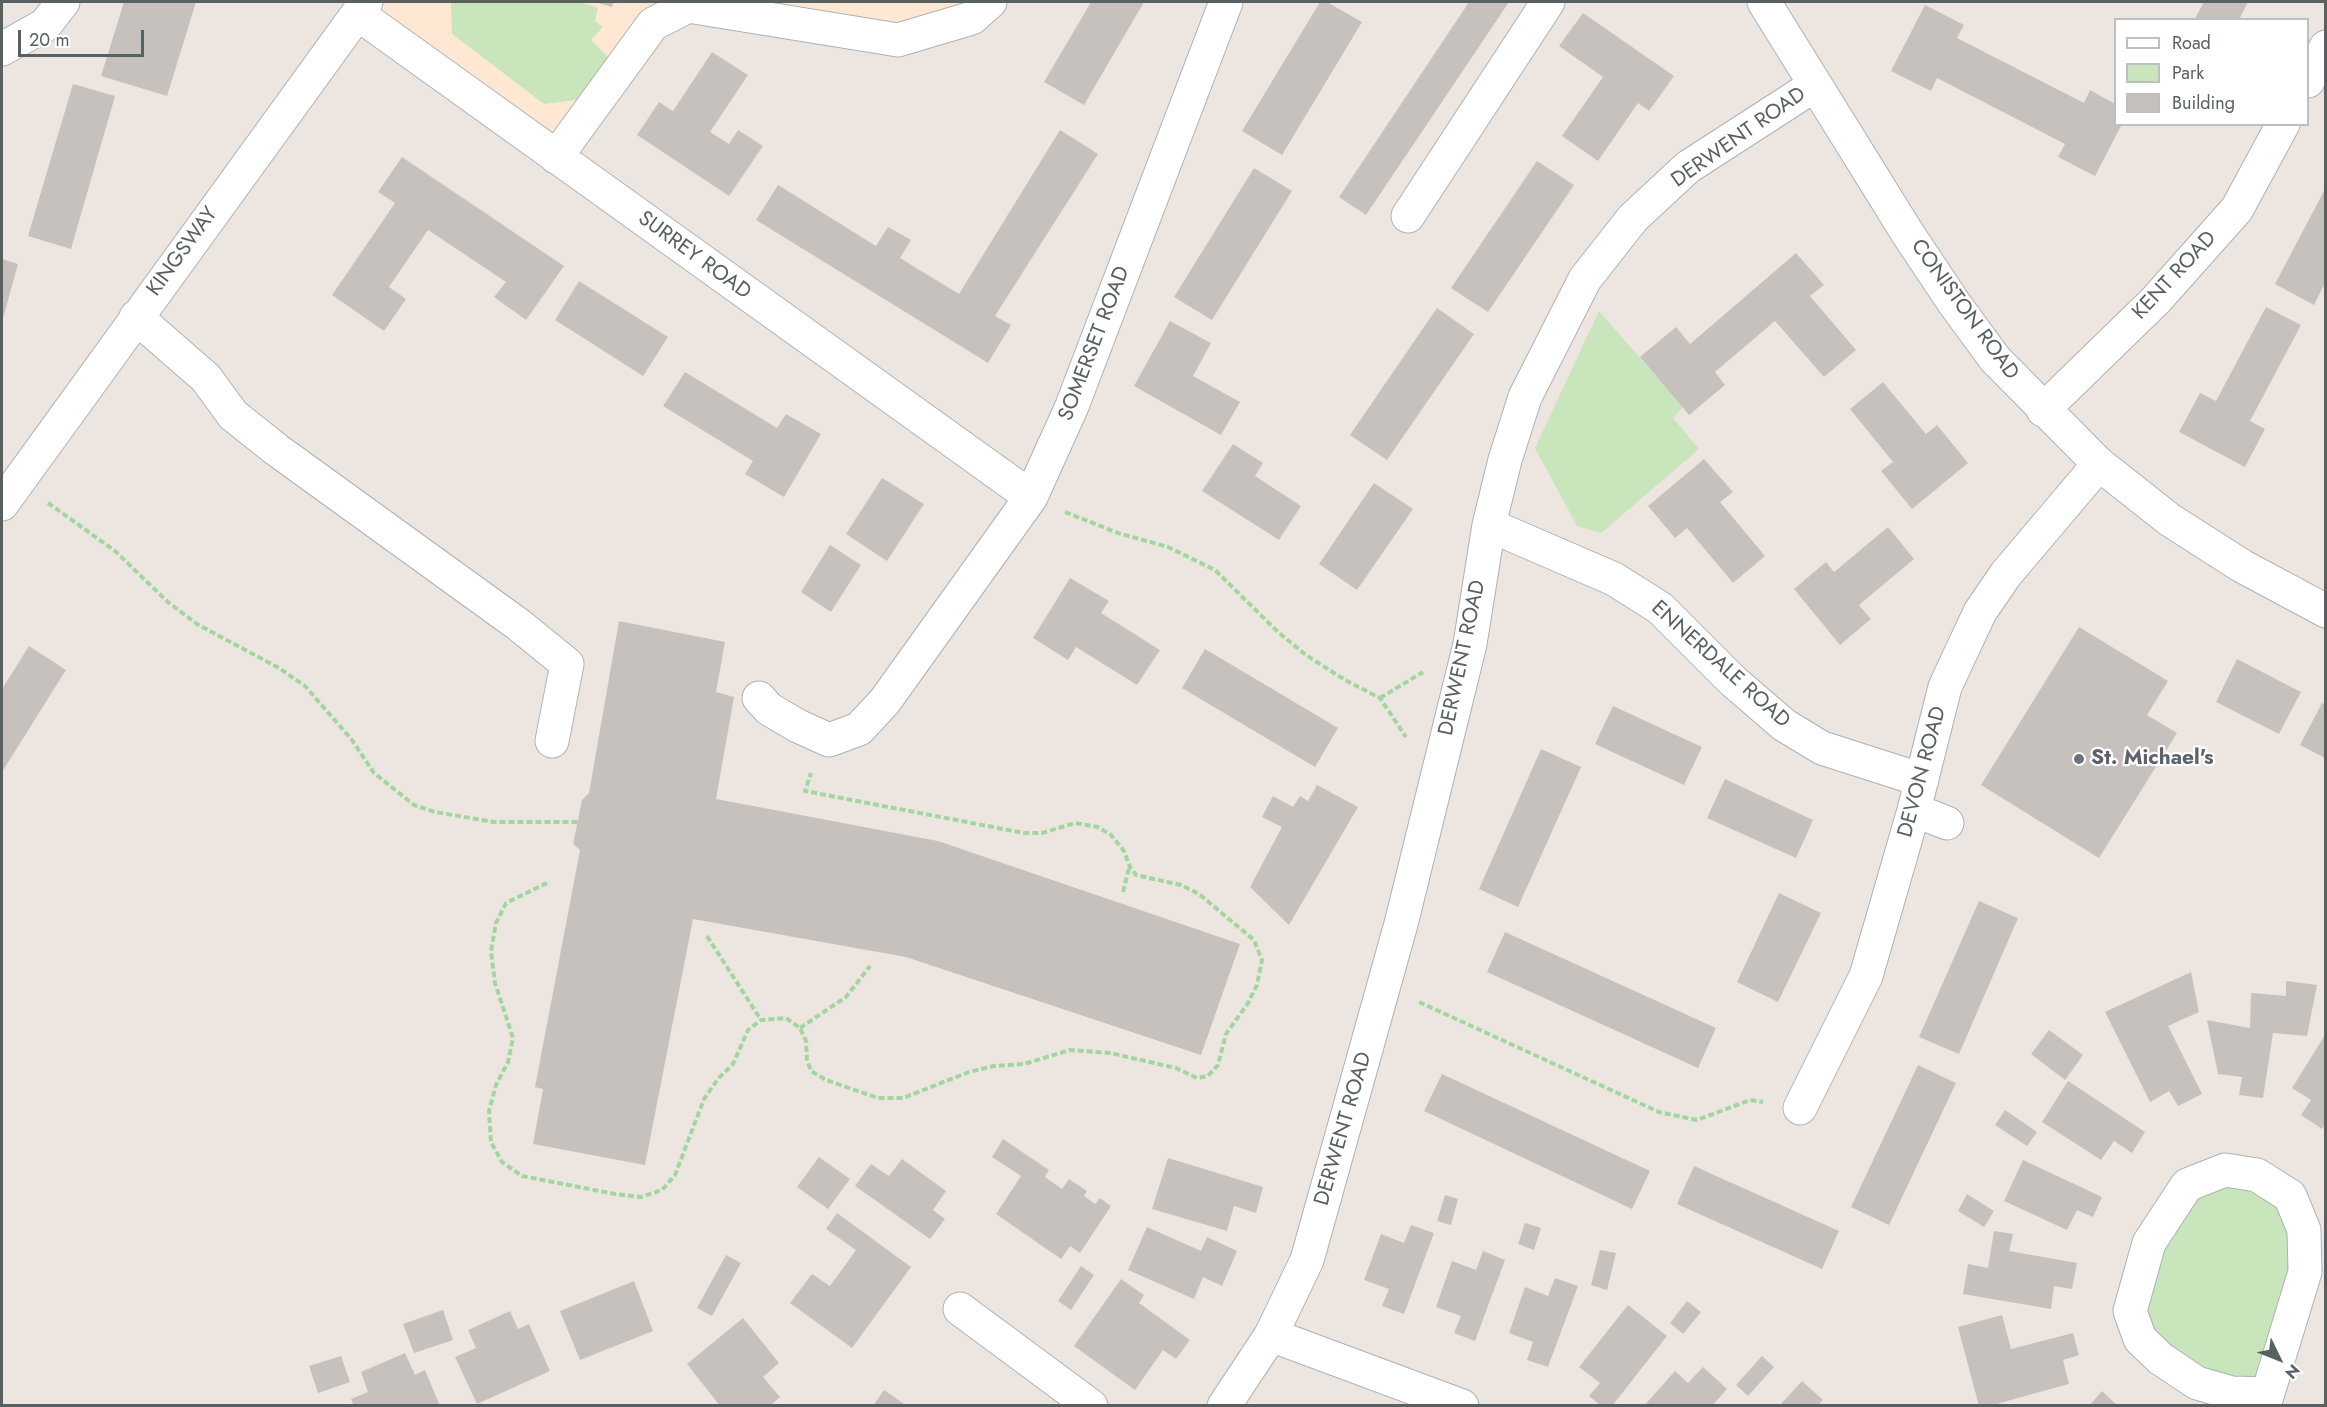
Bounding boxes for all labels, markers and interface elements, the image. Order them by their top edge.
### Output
scale bar [21,18,147,56]
legend [2114,18,2309,126]
text: 20 m [29,27,69,53]
text: Road [2172,30,2211,56]
text: Park [2172,60,2204,86]
street label: DERWENT ROAD [1667,82,1811,194]
text: Building [2172,90,2235,116]
street label: KINGSWAY [142,203,224,301]
street label: SURREY ROAD [633,207,755,305]
street label: KENT ROAD [2128,227,2222,325]
street label: CONISTON ROAD [1905,235,2023,385]
street label: SOMERSET ROAD [1054,263,1136,425]
street label: DERWENT ROAD [1434,578,1492,738]
street label: ENNERDALE ROAD [1645,596,1795,734]
street label: DEVON ROAD [1893,704,1953,840]
place label: St. Michael's [2091,746,2214,772]
marker: St. Michael's [2072,752,2086,766]
street label: DERWENT ROAD [1310,1050,1378,1208]
north arrow [2249,1329,2309,1389]
text: N [2280,1359,2305,1384]

